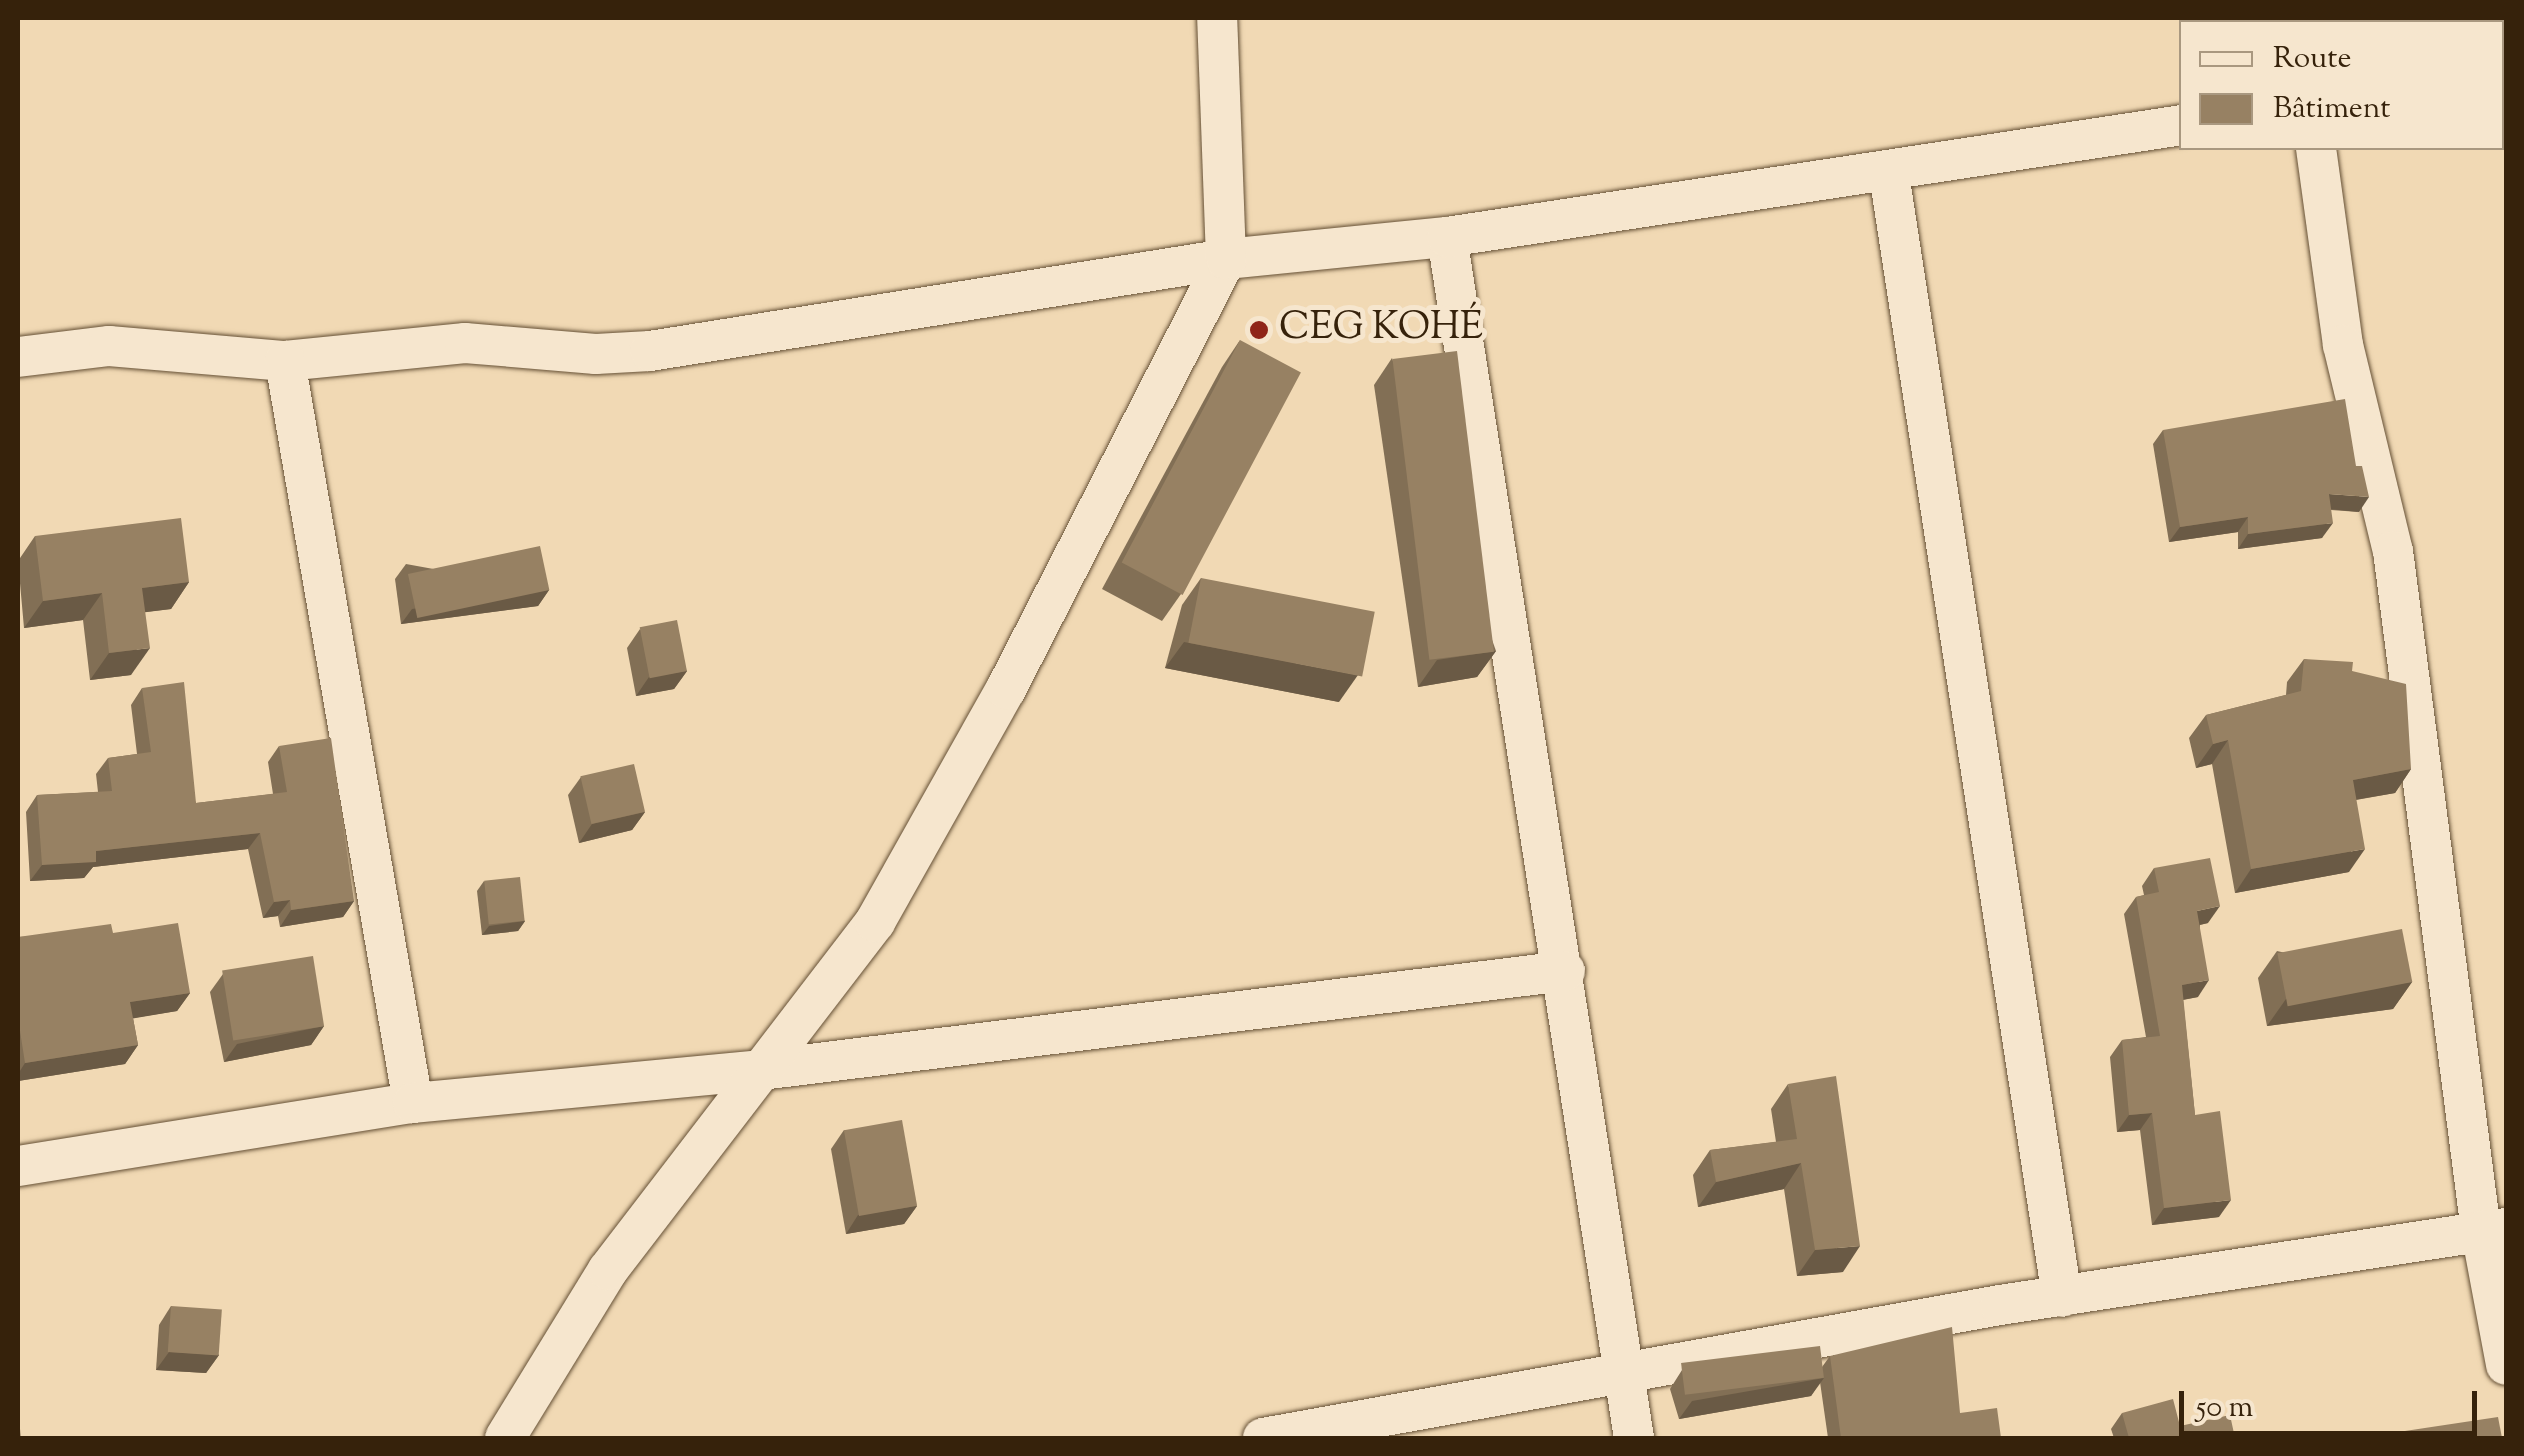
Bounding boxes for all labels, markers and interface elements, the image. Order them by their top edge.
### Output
legend [2179,20,2504,150]
text: Route [2273,38,2352,81]
text: Bâtiment [2273,88,2390,131]
place label: CEG KOHÉ [1279,307,1483,353]
marker: CEG KOHÉ [1248,319,1270,341]
scale bar [2184,1371,2482,1433]
text: 50 m [2196,1387,2253,1430]

